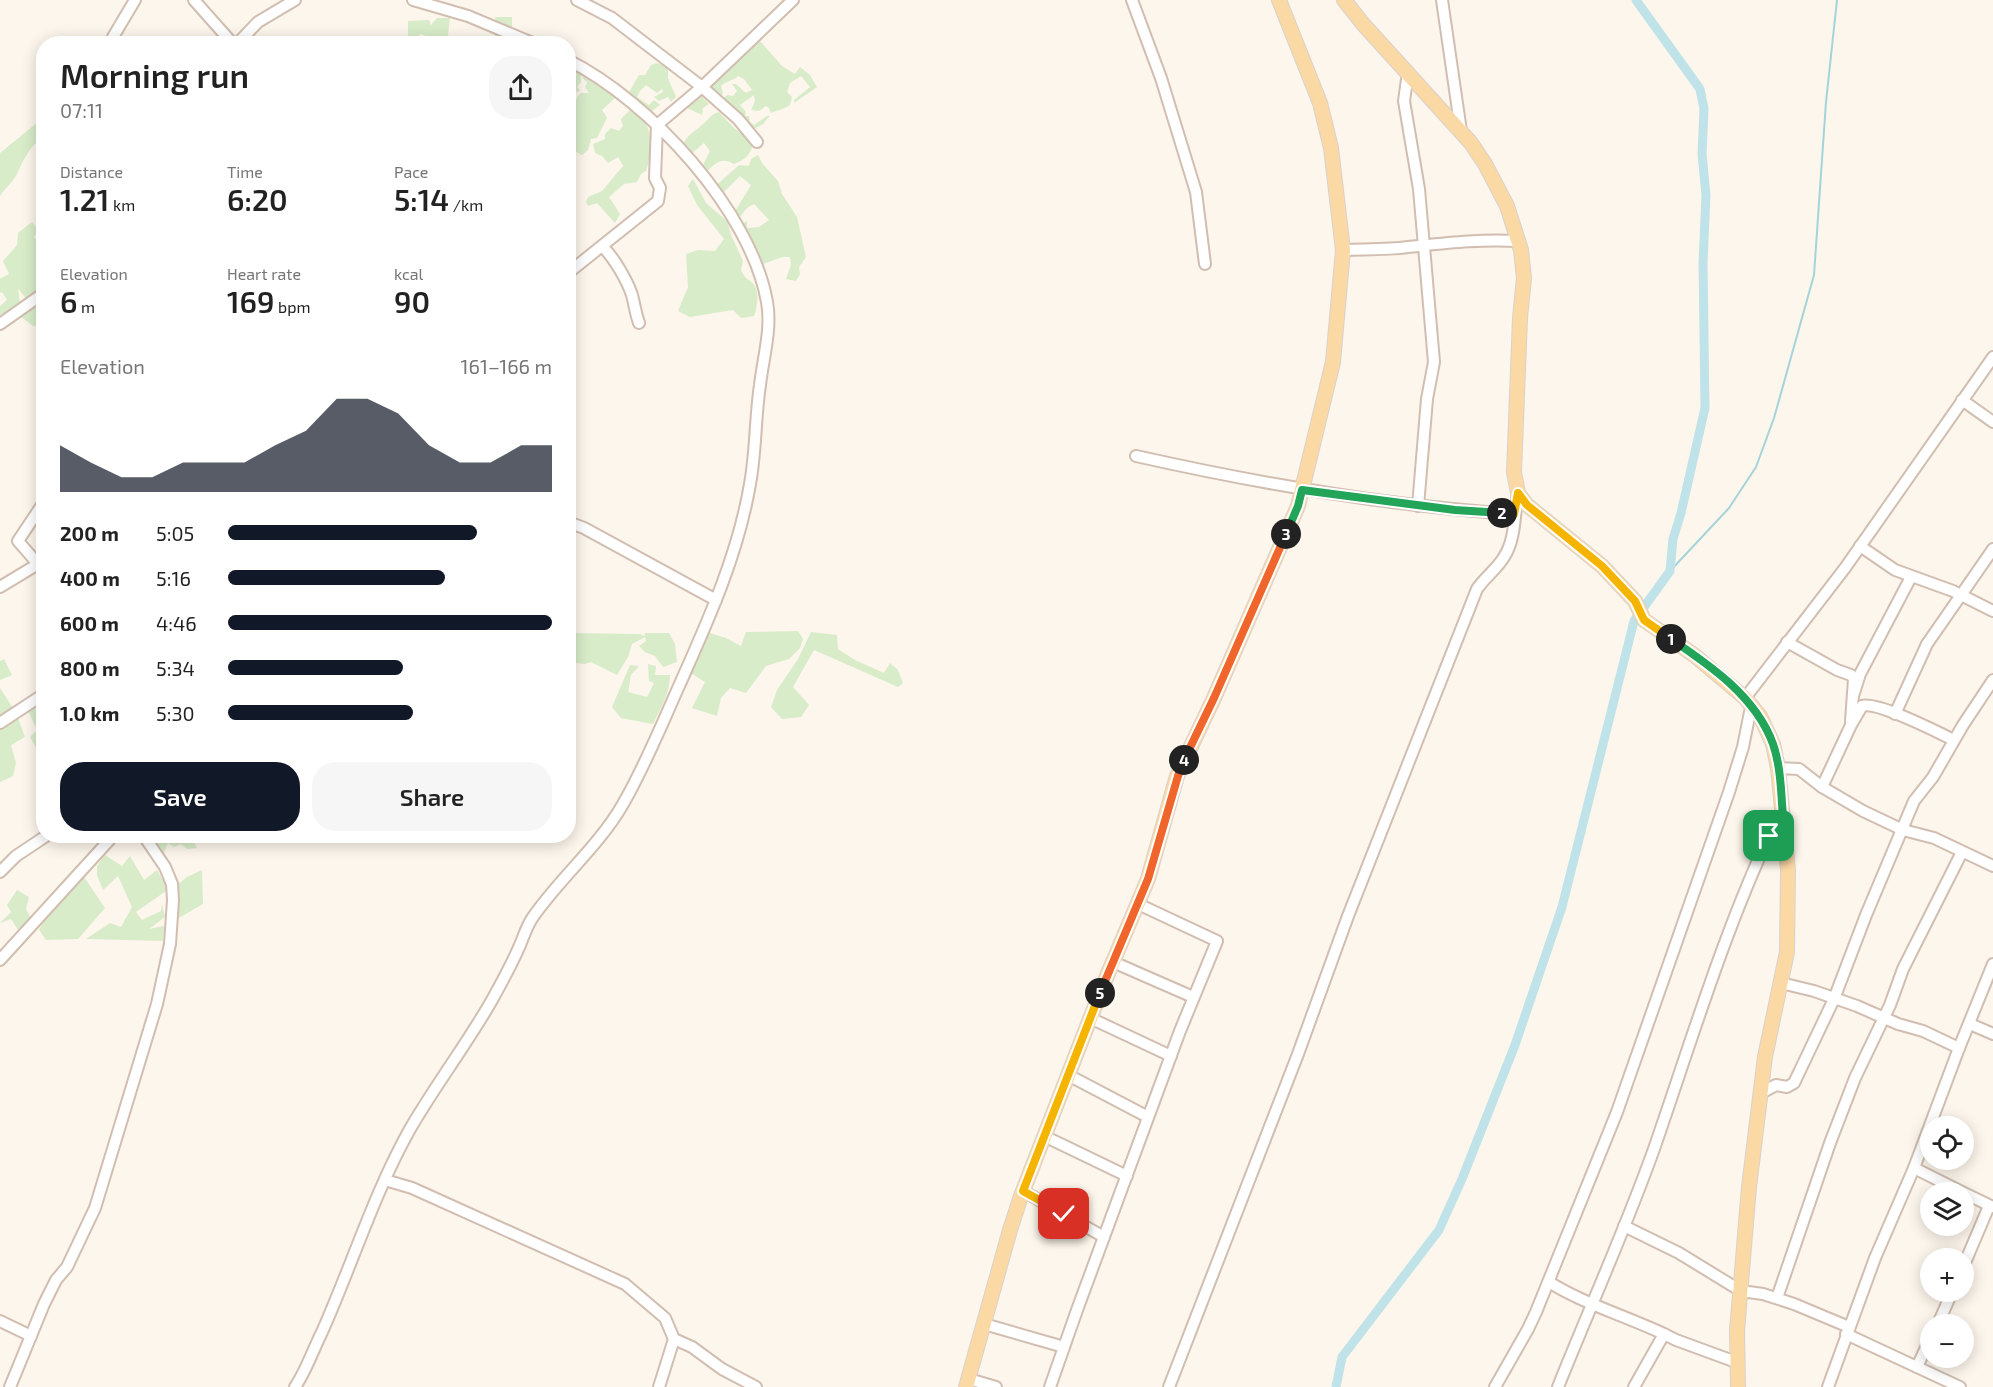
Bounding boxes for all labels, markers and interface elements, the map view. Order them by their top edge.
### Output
text: Morning run [60,55,249,95]
button: share [489,56,552,119]
text: 07:11 [60,98,103,122]
text: Distance [60,162,123,181]
text: Time [227,162,263,181]
text: Pace [394,162,428,181]
text: 1.21 [60,181,109,217]
text: 6:20 [227,181,288,217]
text: 5:14 [394,181,449,217]
text: km [109,195,135,214]
text: /km [449,195,483,214]
text: Elevation [60,264,128,283]
text: Heart rate [227,264,301,283]
text: kcal [394,264,423,283]
text: 6 [60,283,77,319]
text: 169 [227,283,274,319]
text: 90 [394,283,430,319]
text: m [77,297,95,316]
text: bpm [274,297,310,316]
text: Elevation [60,354,145,378]
text: 161–166 m [461,354,552,378]
pin: 2 [1487,498,1517,528]
text: 2 [1497,503,1507,522]
pin: 3 [1271,519,1301,549]
text: 200 m [60,521,119,545]
text: 5:05 [156,521,194,545]
text: 3 [1281,524,1291,543]
text: 400 m [60,566,120,590]
text: 5:16 [156,566,191,590]
text: 600 m [60,611,119,635]
text: 4:46 [156,611,197,635]
pin: 1 [1656,624,1686,654]
text: 1 [1668,629,1674,648]
text: 800 m [60,656,120,680]
text: 5:34 [156,656,195,680]
text: 1.0 km [60,701,119,725]
text: 5:30 [156,701,195,725]
pin: 4 [1169,745,1199,775]
text: 4 [1179,750,1189,769]
button: Save [60,762,300,831]
button: Share [312,762,552,831]
pin [1743,810,1794,861]
icon: arrive [1752,819,1785,852]
pin: 5 [1085,978,1115,1008]
text: 5 [1096,983,1104,1002]
map controls [1920,1116,1974,1368]
button: locate [1920,1116,1974,1170]
button: layers [1920,1182,1974,1236]
pin [1038,1188,1089,1239]
icon: check [1047,1197,1080,1230]
button: + [1920,1248,1974,1302]
button: − [1920,1314,1974,1368]

